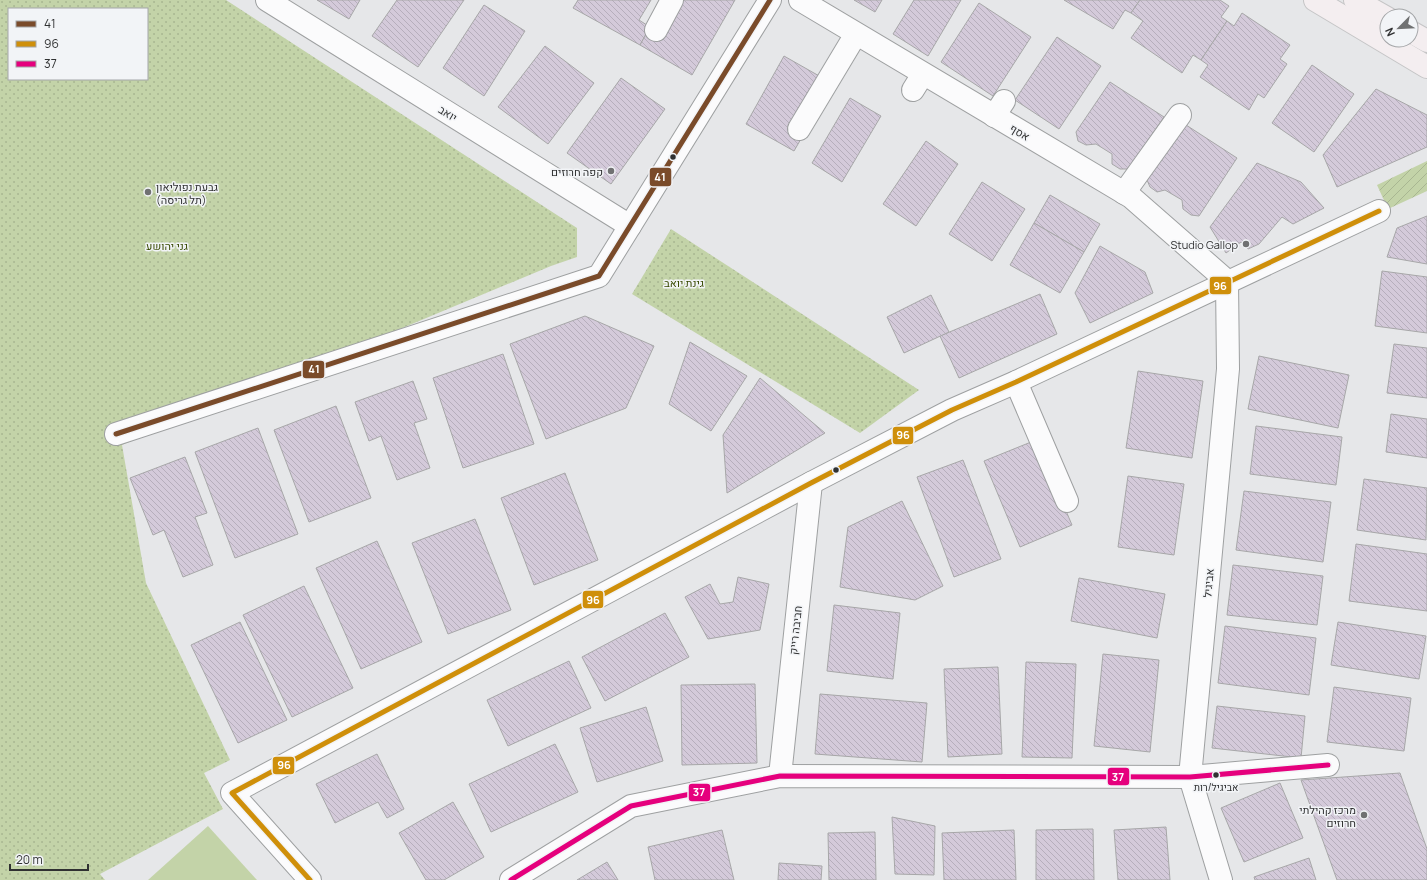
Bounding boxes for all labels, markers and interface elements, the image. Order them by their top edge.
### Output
legend [8,8,148,80]
north arrow [1379,8,1419,48]
text: 41 [44,15,56,32]
text: N [1381,26,1398,39]
text: 96 [44,35,59,52]
text: 37 [44,55,57,72]
street label: יואב [436,101,460,125]
street label: אסף [1007,120,1033,144]
unlabelled marker [668,152,678,162]
place label: קפה חרוזים [551,164,603,179]
marker: קפה חרוזים [606,166,616,176]
line badge: 41 [649,167,672,187]
text: 41 [654,169,666,184]
place label: גבעת נפוליאון (תל גריסה) [156,179,218,207]
marker: גבעת נפוליאון (תל גריסה) [143,187,153,197]
place label: Studio Gallop [1170,237,1238,252]
park label: גני יהושע [146,238,188,253]
marker: Studio Gallop [1241,239,1251,249]
park label: גינת יואב [664,275,704,290]
line badge: 96 [1209,276,1232,295]
text: 96 [1213,278,1227,293]
line badge: 41 [302,360,325,379]
text: 41 [308,361,320,376]
line badge: 96 [892,426,914,445]
text: 96 [896,427,910,442]
unlabelled marker [831,465,841,475]
street label: אביגיל [1199,568,1217,598]
line badge: 96 [582,590,604,609]
text: 96 [586,592,600,607]
street label: חביבה רייק [785,605,805,655]
line badge: 96 [272,756,295,775]
text: 96 [277,757,291,772]
line badge: 37 [1107,767,1130,786]
text: 37 [1112,769,1124,784]
marker: אביגיל/רות [1211,770,1221,780]
place label: אביגיל/רות [1194,780,1238,794]
line badge: 37 [688,783,711,802]
text: 37 [693,784,705,799]
place label: מרכז קהילתי חרוזים [1299,802,1356,830]
marker: מרכז קהילתי חרוזים [1359,810,1369,820]
scale bar [10,846,88,872]
text: 20 m [16,851,43,868]

